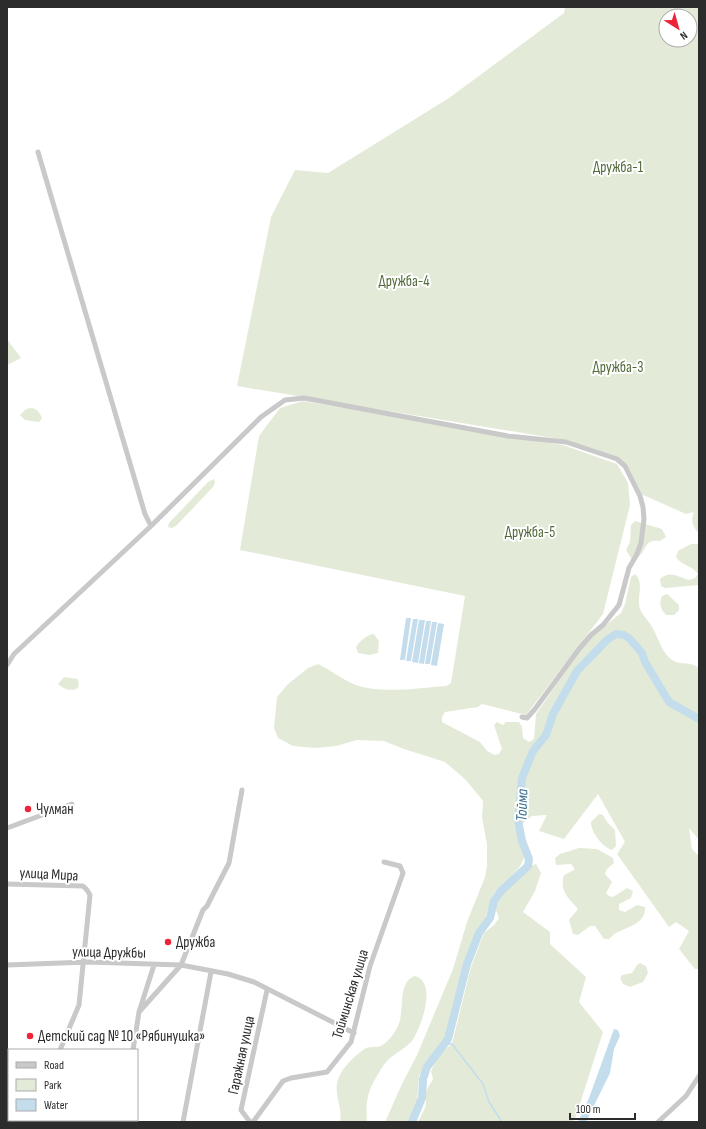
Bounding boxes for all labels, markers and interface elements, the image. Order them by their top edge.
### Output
north arrow [658,8,698,48]
text: N [677,29,690,43]
park label: Дружба-1 [593,158,644,177]
park label: Дружба-4 [379,272,429,291]
park label: Дружба-3 [593,358,643,377]
park label: Дружба-5 [505,523,555,542]
water label: Тойма [512,788,533,822]
place label: Чулман [36,800,74,819]
marker: Чулман [23,804,33,814]
street label: улица Мира [19,863,79,886]
place label: Дружба [176,933,215,952]
marker: Дружба [163,937,173,947]
street label: улица Дружбы [72,942,146,963]
street label: Тойминская улица [328,947,373,1041]
street label: Гаражная улица [224,1014,259,1096]
place label: Детский сад № 10 «Рябинушка» [38,1027,205,1046]
marker: Детский сад № 10 «Рябинушка» [25,1031,35,1041]
legend [8,1049,138,1121]
text: Road [44,1058,64,1073]
text: Park [44,1078,62,1093]
scale bar [570,1095,635,1121]
text: Water [44,1098,68,1113]
text: 100 m [576,1102,601,1117]

